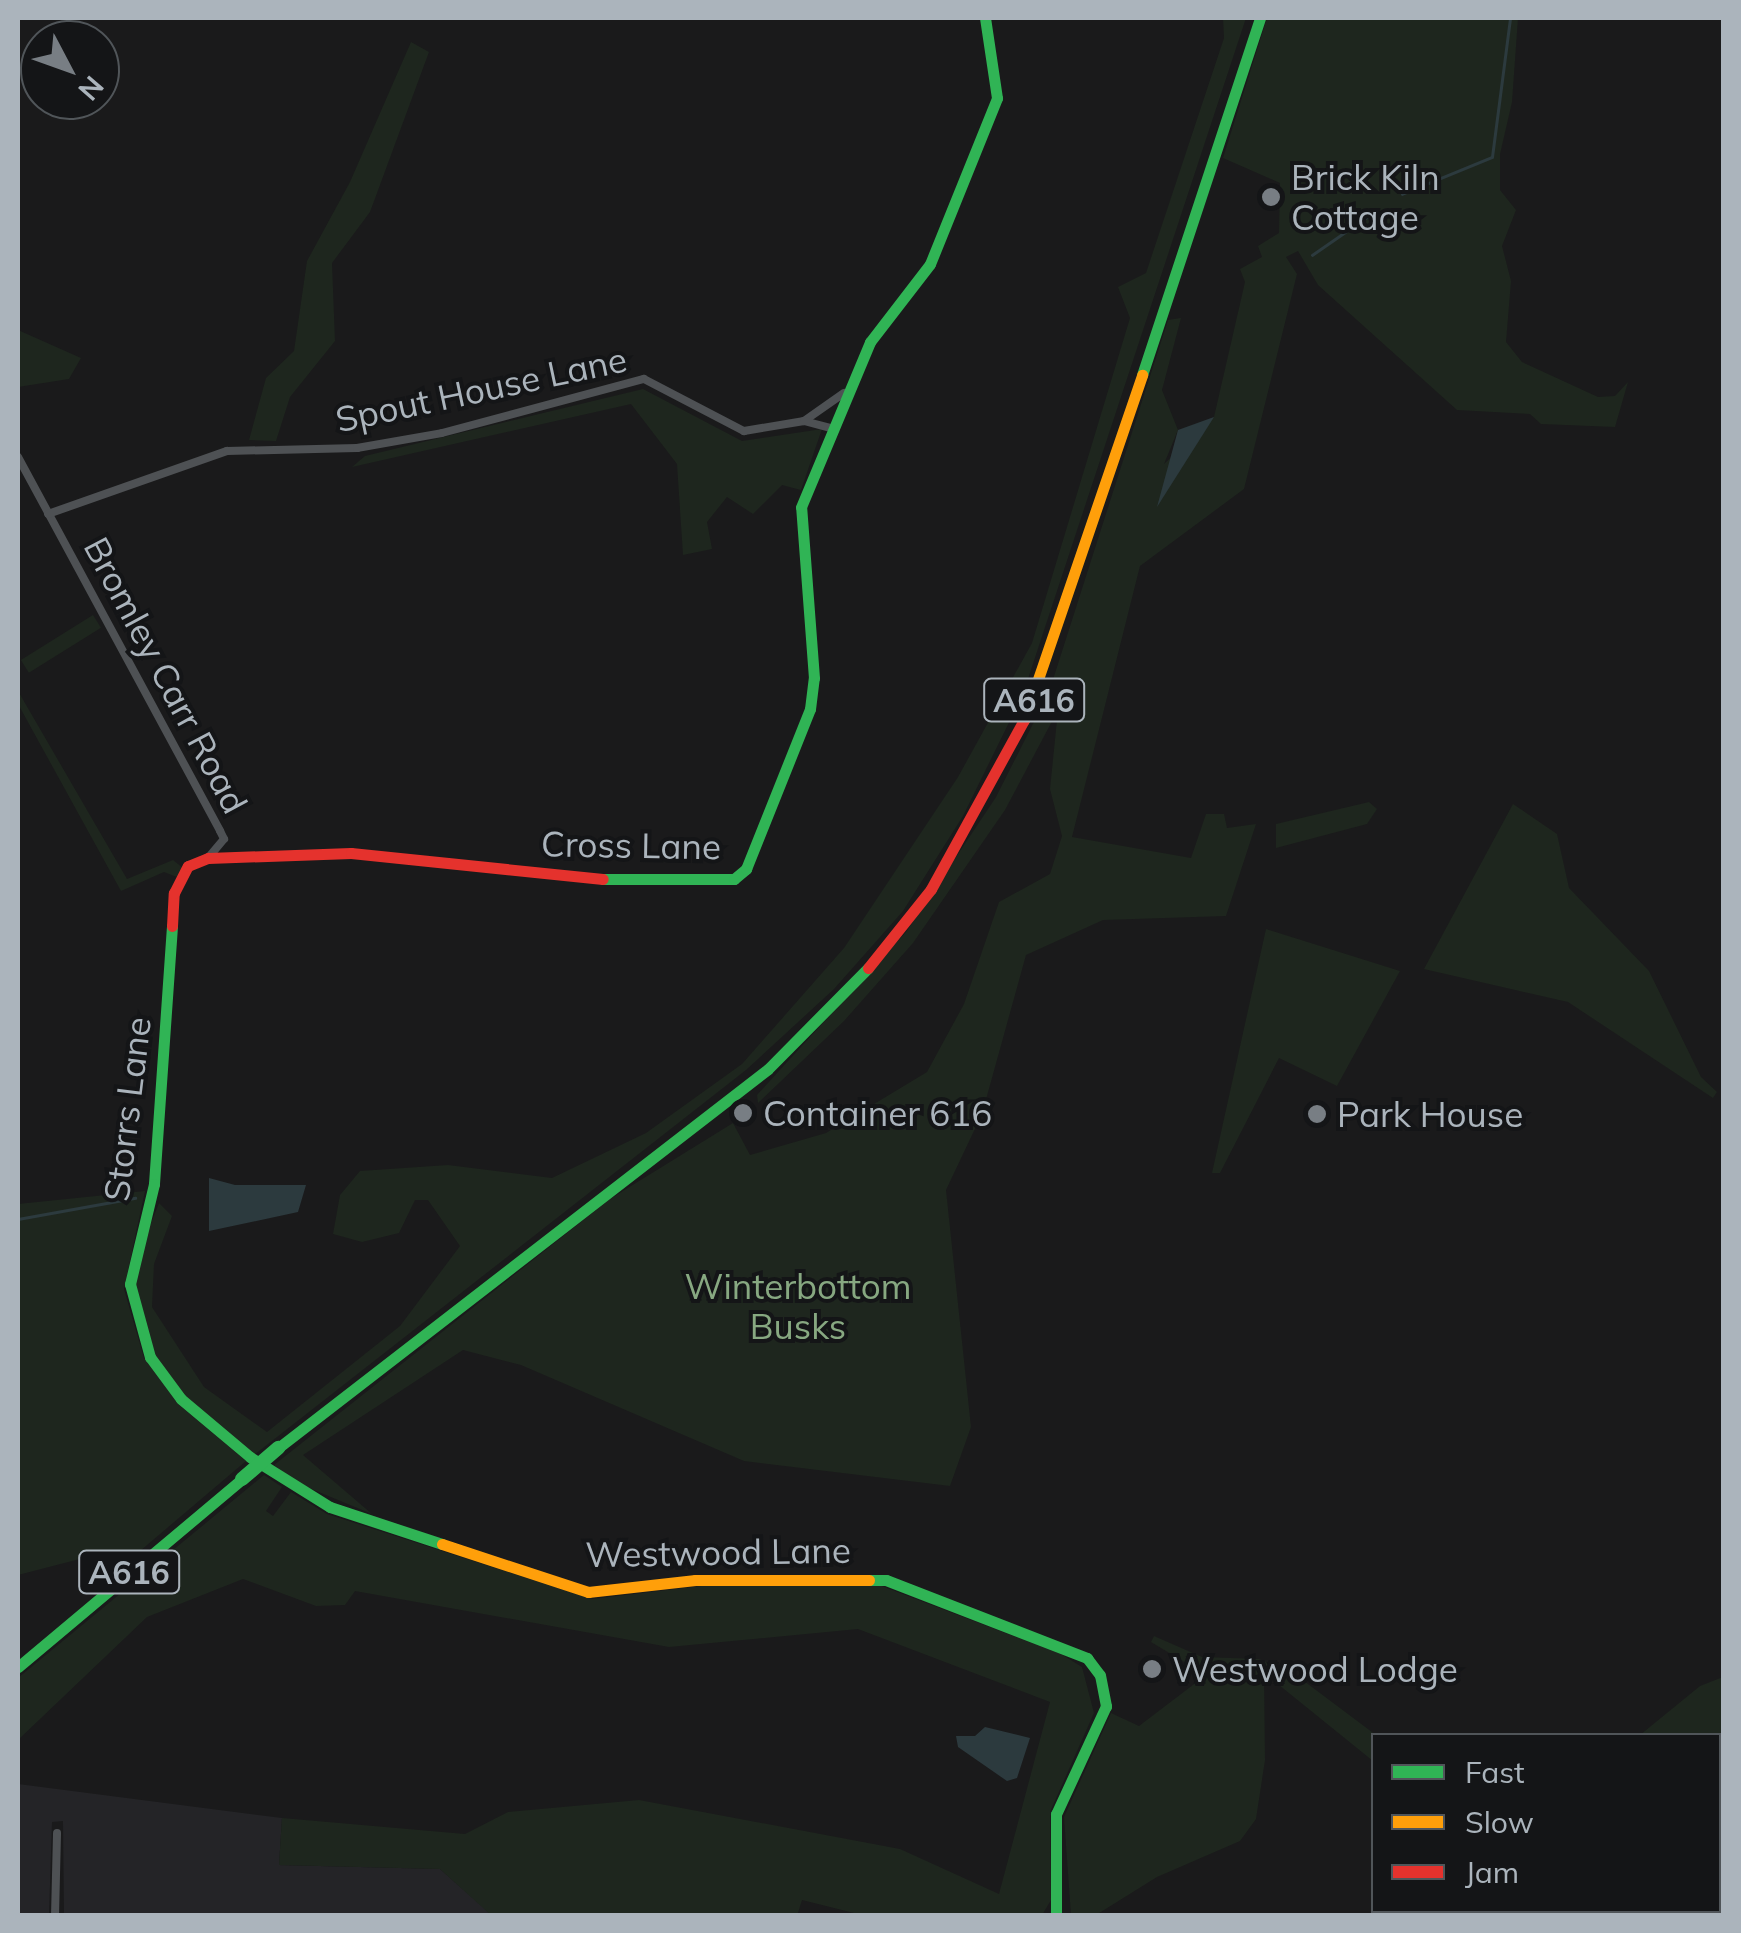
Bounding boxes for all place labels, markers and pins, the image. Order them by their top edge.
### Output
place label: Brick Kiln Cottage [1291,156,1440,238]
marker: Brick Kiln Cottage [1260,186,1282,208]
place label: Container 616 [763,1092,992,1134]
place label: Park House [1337,1093,1523,1135]
marker: Container 616 [732,1102,754,1124]
marker: Park House [1306,1103,1328,1125]
place label: Westwood Lodge [1172,1648,1458,1690]
marker: Westwood Lodge [1141,1658,1163,1680]

